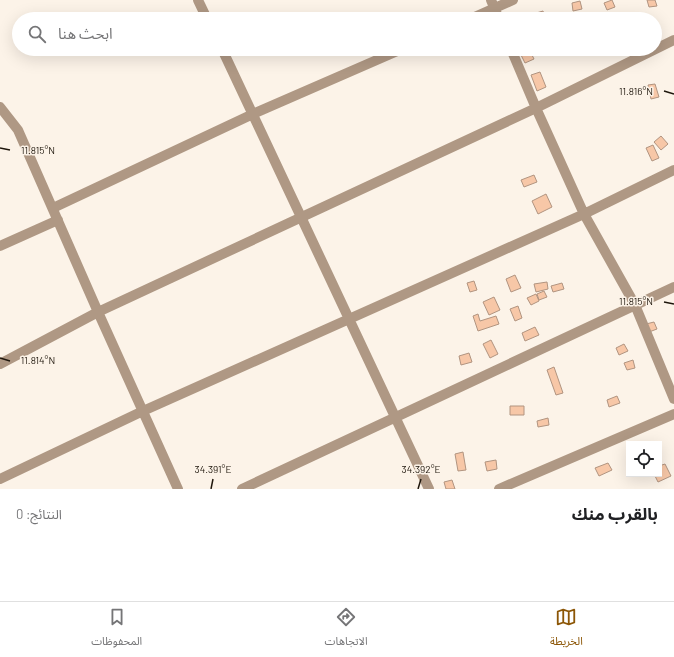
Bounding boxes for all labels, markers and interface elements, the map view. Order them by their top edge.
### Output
search box [12,12,662,56]
icon: search [26,23,48,45]
text: ابحث هنا [58,24,113,42]
text: 11.816°N [619,85,653,97]
text: 11.815°N [21,144,55,156]
text: 11.815°N [619,295,653,307]
text: 11.814°N [21,354,55,366]
map controls [626,441,662,477]
button: locate [626,441,662,477]
text: 34.391°E [195,463,231,475]
text: 34.392°E [401,463,441,475]
text: بالقرب منك [572,503,658,523]
text: النتائج: 0 [16,506,62,522]
tab: المحفوظات [91,606,142,653]
tab: الاتجاهات [325,606,368,653]
tab: الخريطة [550,606,583,653]

